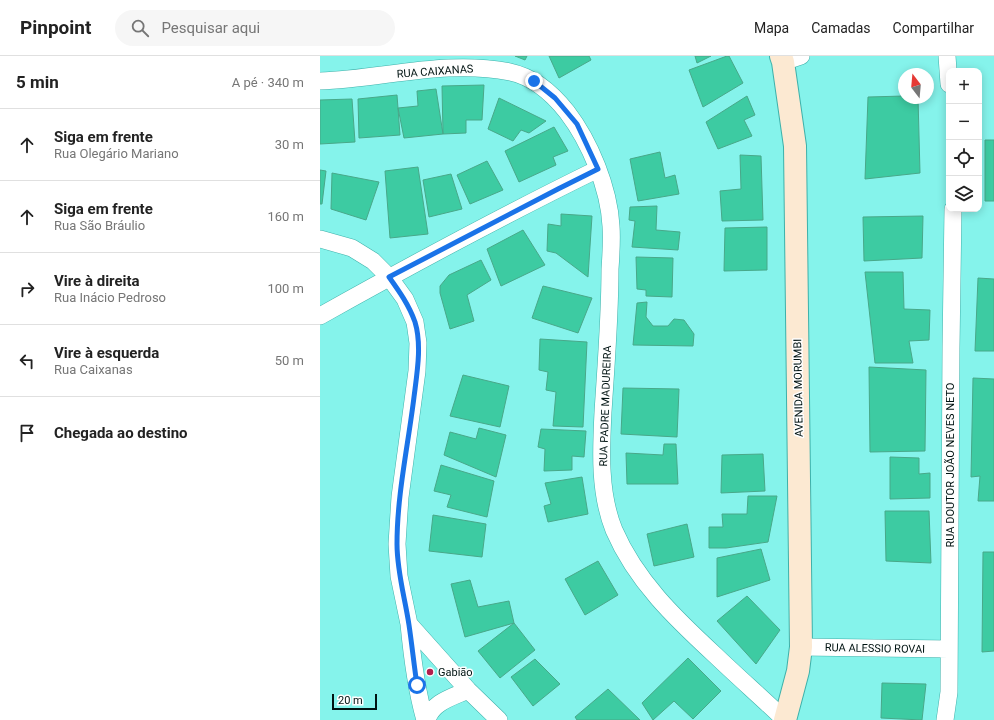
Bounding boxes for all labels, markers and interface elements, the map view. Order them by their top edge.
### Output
search box [115,10,395,46]
text: Pinpoint [20,16,91,39]
icon: search [129,17,151,39]
text: Pesquisar aqui [161,19,260,37]
text: Mapa [754,20,789,36]
text: Camadas [811,20,871,36]
text: Compartilhar [893,20,974,36]
street label: RUA CAIXANAS [396,62,474,81]
north arrow [898,68,934,104]
map controls [946,68,982,212]
button: + [946,68,982,104]
text: 5 min [16,72,59,92]
route end [525,72,543,90]
text: A pé · 340 m [232,75,304,90]
button: − [946,104,982,140]
text: Siga em frente [54,128,153,146]
icon: ahead [16,134,38,156]
text: 30 m [275,137,304,152]
button: locate [946,140,982,176]
text: Rua Olegário Mariano [54,146,179,161]
button: layers [946,176,982,212]
text: Siga em frente [54,200,153,218]
icon: ahead [16,206,38,228]
text: 160 m [267,209,304,224]
text: Rua São Bráulio [54,218,145,233]
text: Vire à direita [54,272,140,290]
icon: right [16,278,38,300]
text: 100 m [267,281,304,296]
text: Rua Inácio Pedroso [54,290,166,305]
street label: AVENIDA MORUMBI [791,339,806,437]
text: Vire à esquerda [54,344,159,362]
street label: RUA PADRE MADUREIRA [597,344,614,467]
icon: left [16,350,38,372]
text: 50 m [275,353,304,368]
text: Rua Caixanas [54,362,133,377]
street label: RUA DOUTOR JOÃO NEVES NETO [944,383,957,547]
icon: arrive [16,422,38,444]
text: Chegada ao destino [54,424,188,442]
street label: RUA ALESSIO ROVAI [825,641,925,656]
place label: Gabião [438,666,473,679]
marker: Gabião [425,667,435,677]
route start [408,676,426,694]
scale bar [332,692,377,711]
text: 20 m [338,694,363,707]

